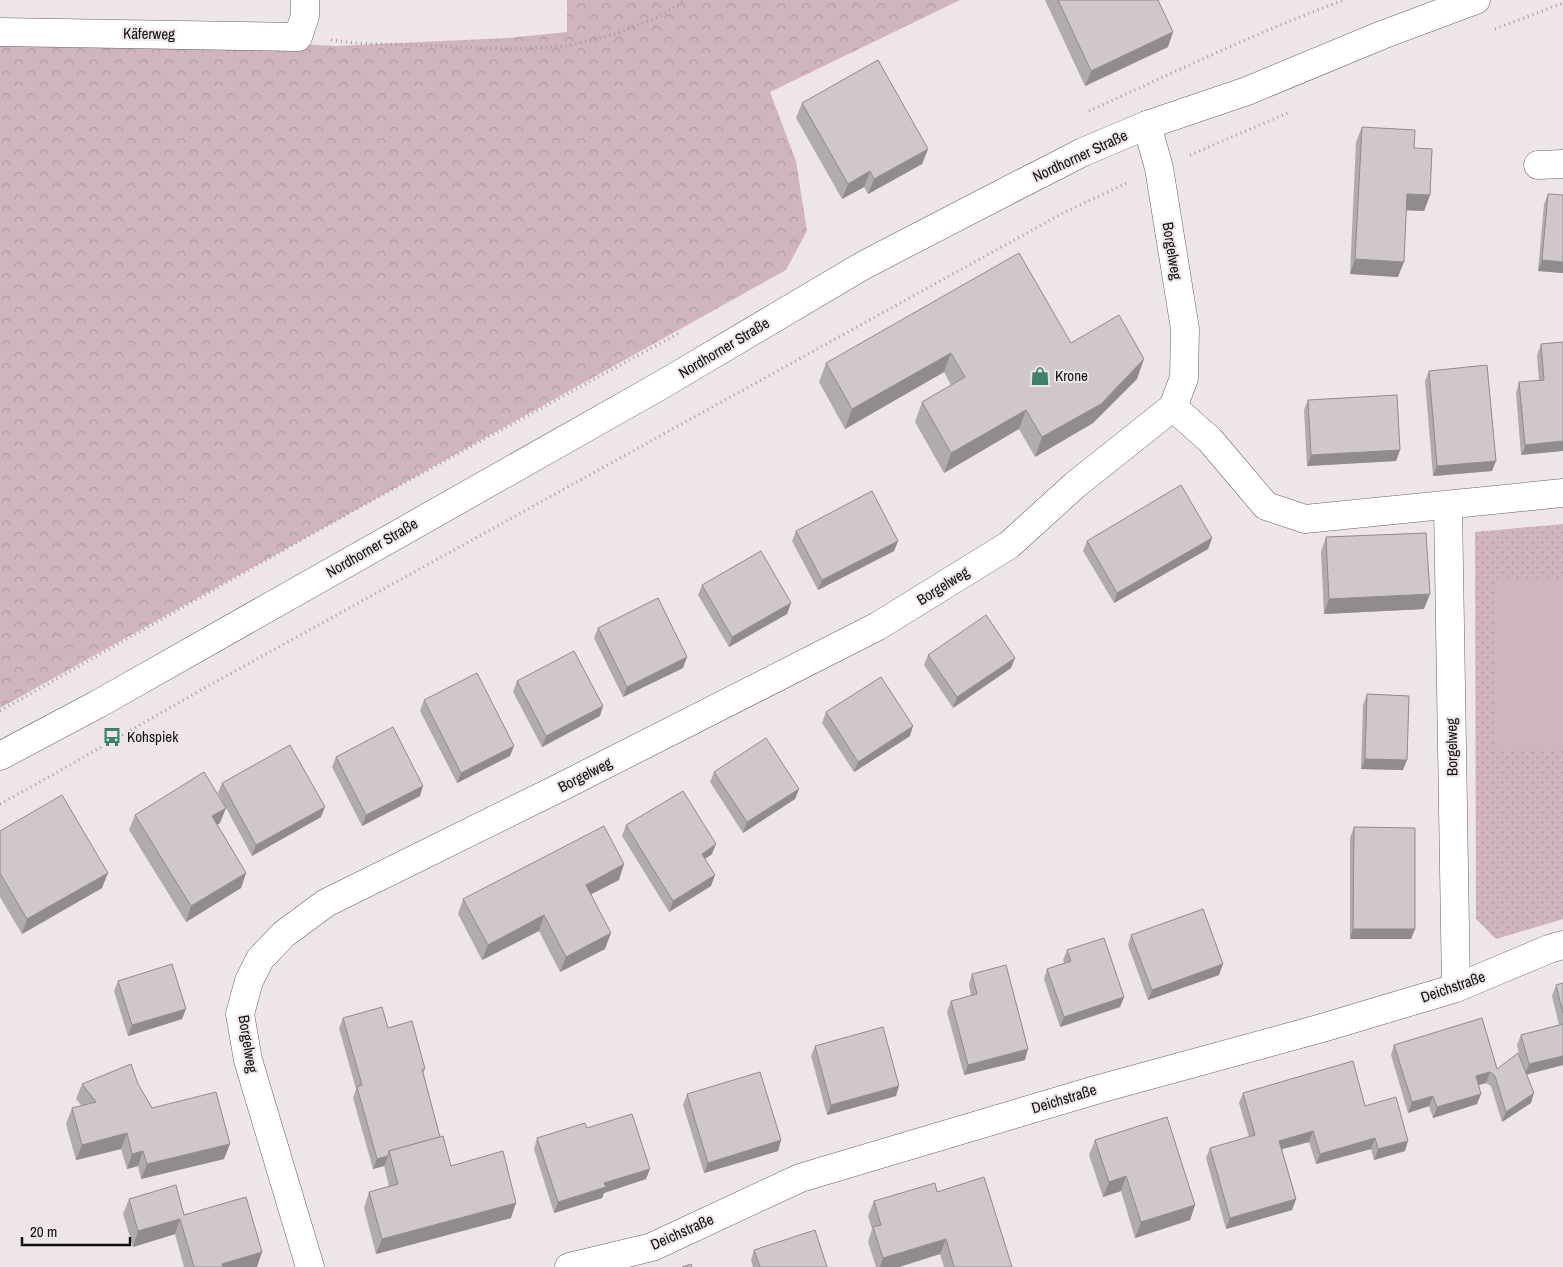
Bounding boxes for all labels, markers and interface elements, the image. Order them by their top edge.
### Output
street label: Käferweg [123,23,175,44]
street label: Nordhorner Straße [1029,124,1131,187]
street label: Borgelweg [1158,221,1187,281]
street label: Nordhorner Straße [674,312,773,383]
shop icon: Krone [1029,365,1051,387]
place label: Krone [1055,365,1088,386]
street label: Nordhorner Straße [322,513,422,582]
street label: Borgelweg [913,561,973,610]
street label: Borgelweg [1440,718,1463,776]
bus stop icon: Kohspiek [101,726,123,748]
place label: Kohspiek [127,726,179,747]
street label: Borgelweg [554,752,616,797]
street label: Deichstraße [1418,966,1488,1007]
street label: Borgelweg [234,1014,263,1074]
street label: Deichstraße [1029,1079,1099,1118]
street label: Deichstraße [647,1208,717,1255]
scale bar [22,1214,130,1246]
text: 20 m [30,1221,57,1242]

